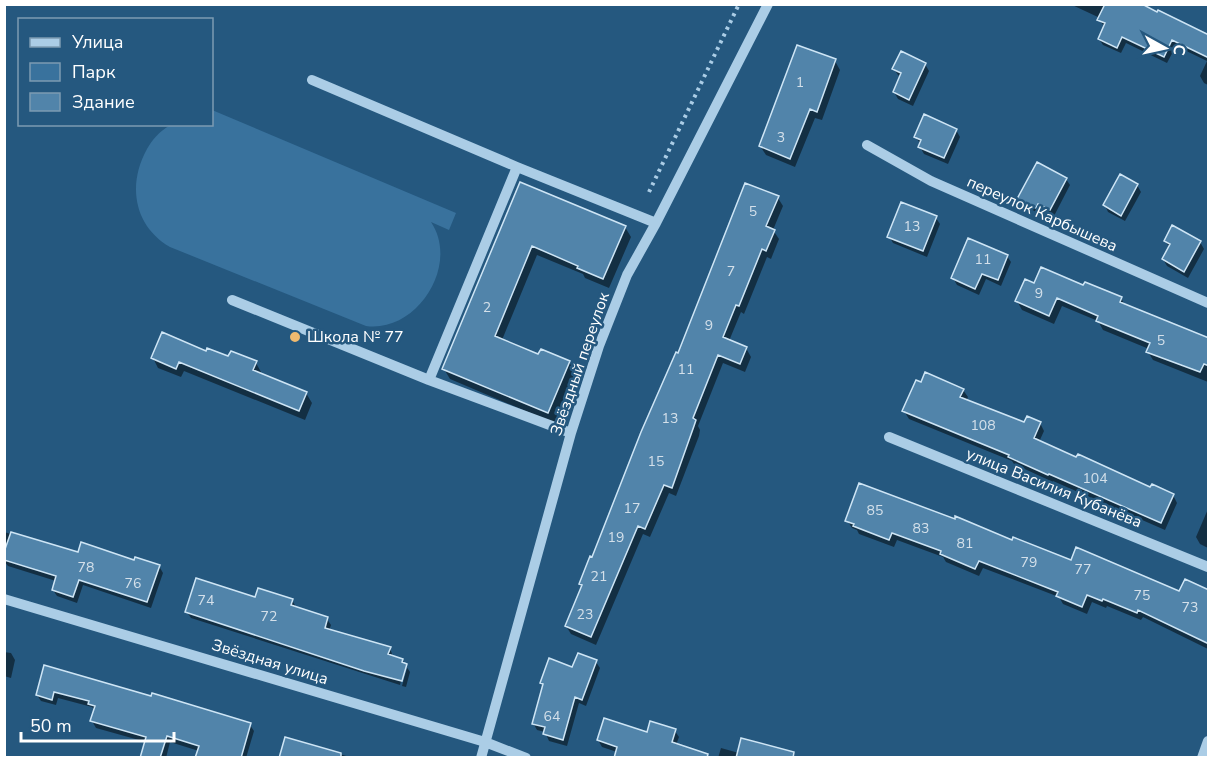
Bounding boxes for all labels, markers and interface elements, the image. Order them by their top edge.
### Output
legend [18,18,213,126]
north arrow [1135,18,1195,78]
text: Улица [71,30,123,54]
text: С [1167,43,1191,57]
text: Парк [72,60,116,84]
house number: 1 [796,73,804,92]
text: Здание [72,90,135,114]
house number: 3 [777,128,785,147]
street label: переулок Карбышева [963,171,1121,257]
house number: 5 [749,202,757,221]
house number: 13 [904,217,920,236]
house number: 11 [975,250,991,269]
house number: 7 [727,262,735,281]
house number: 9 [1035,284,1043,303]
street label: Звёздный переулок [545,289,615,439]
house number: 2 [483,298,491,317]
house number: 9 [705,316,713,335]
place label: Школа № 77 [307,326,404,348]
marker: Школа № 77 [288,330,302,344]
house number: 5 [1157,331,1165,350]
house number: 11 [678,360,694,379]
house number: 13 [662,409,678,428]
house number: 108 [970,416,996,435]
street label: улица Василия Кубанёва [963,443,1145,533]
house number: 15 [648,452,664,471]
house number: 104 [1082,469,1108,488]
house number: 17 [624,499,640,518]
house number: 85 [867,501,883,520]
house number: 83 [913,519,929,538]
house number: 19 [608,528,624,547]
house number: 81 [957,534,973,553]
house number: 79 [1021,553,1037,572]
house number: 78 [78,558,94,577]
house number: 77 [1075,560,1091,579]
house number: 21 [591,567,607,586]
house number: 76 [125,574,141,593]
house number: 75 [1134,586,1150,605]
house number: 74 [198,591,214,610]
house number: 73 [1182,598,1198,617]
house number: 23 [577,605,593,624]
house number: 72 [261,607,277,626]
street label: Звёздная улица [209,634,331,690]
scale bar [21,705,174,743]
house number: 64 [544,707,560,726]
text: 50 m [30,714,72,738]

